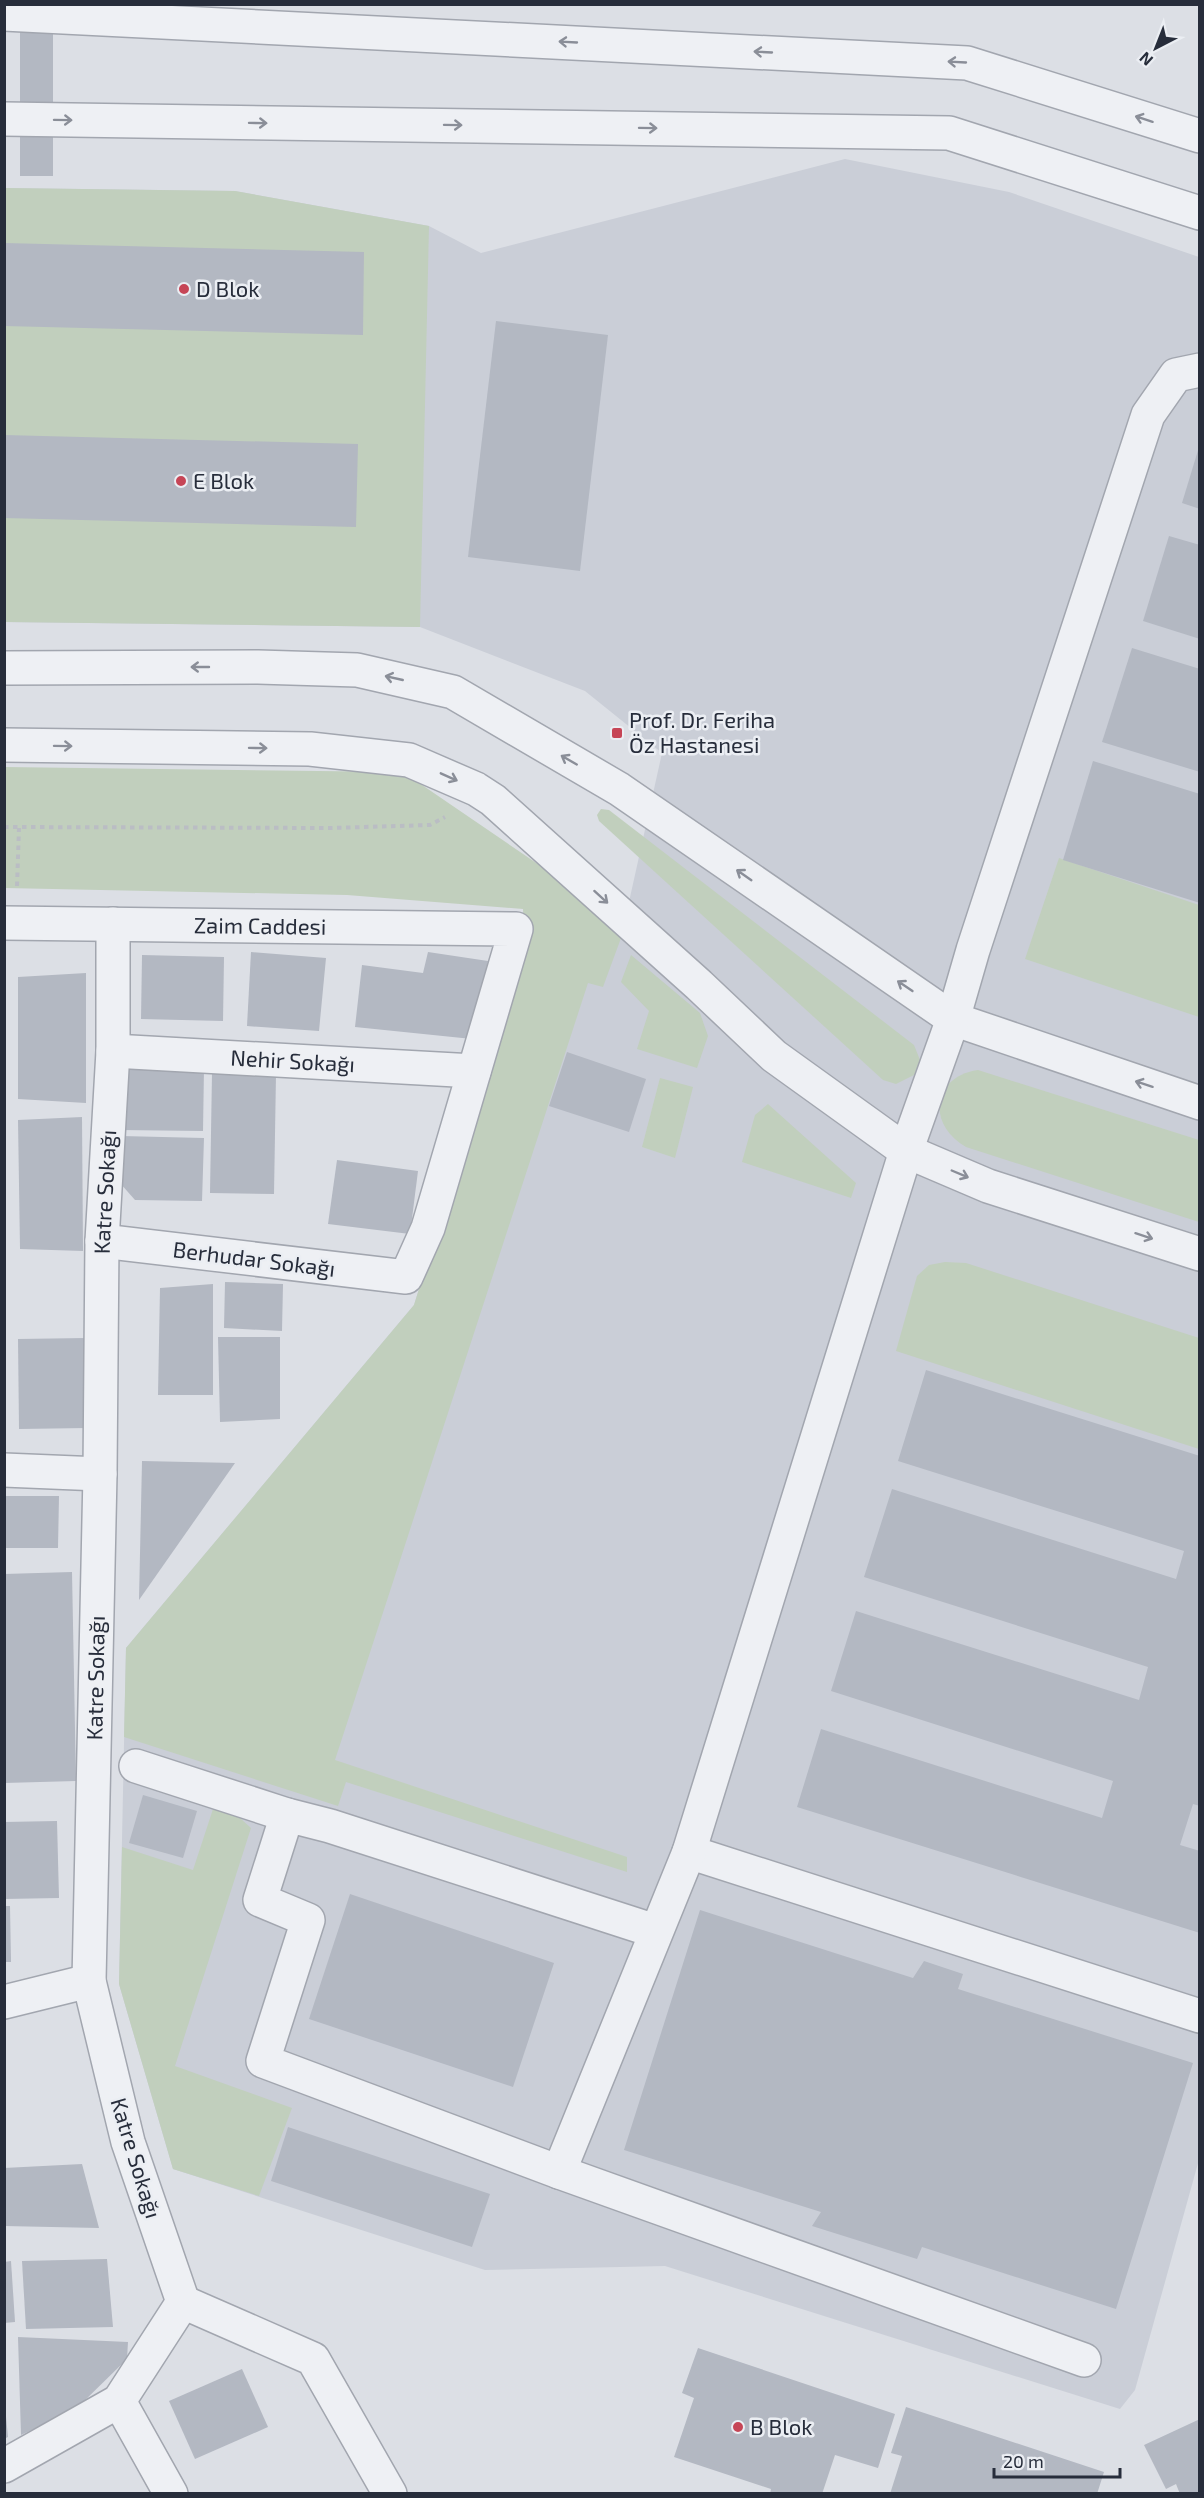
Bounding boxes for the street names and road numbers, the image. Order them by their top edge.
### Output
street label: Zaim Caddesi [194,911,326,939]
street label: Nehir Sokağı [230,1044,356,1076]
street label: Katre Sokağı [88,1129,120,1254]
street label: Berhudar Sokağı [171,1235,337,1281]
street label: Katre Sokağı [80,1615,109,1740]
street label: Katre Sokağı [106,2094,168,2221]

